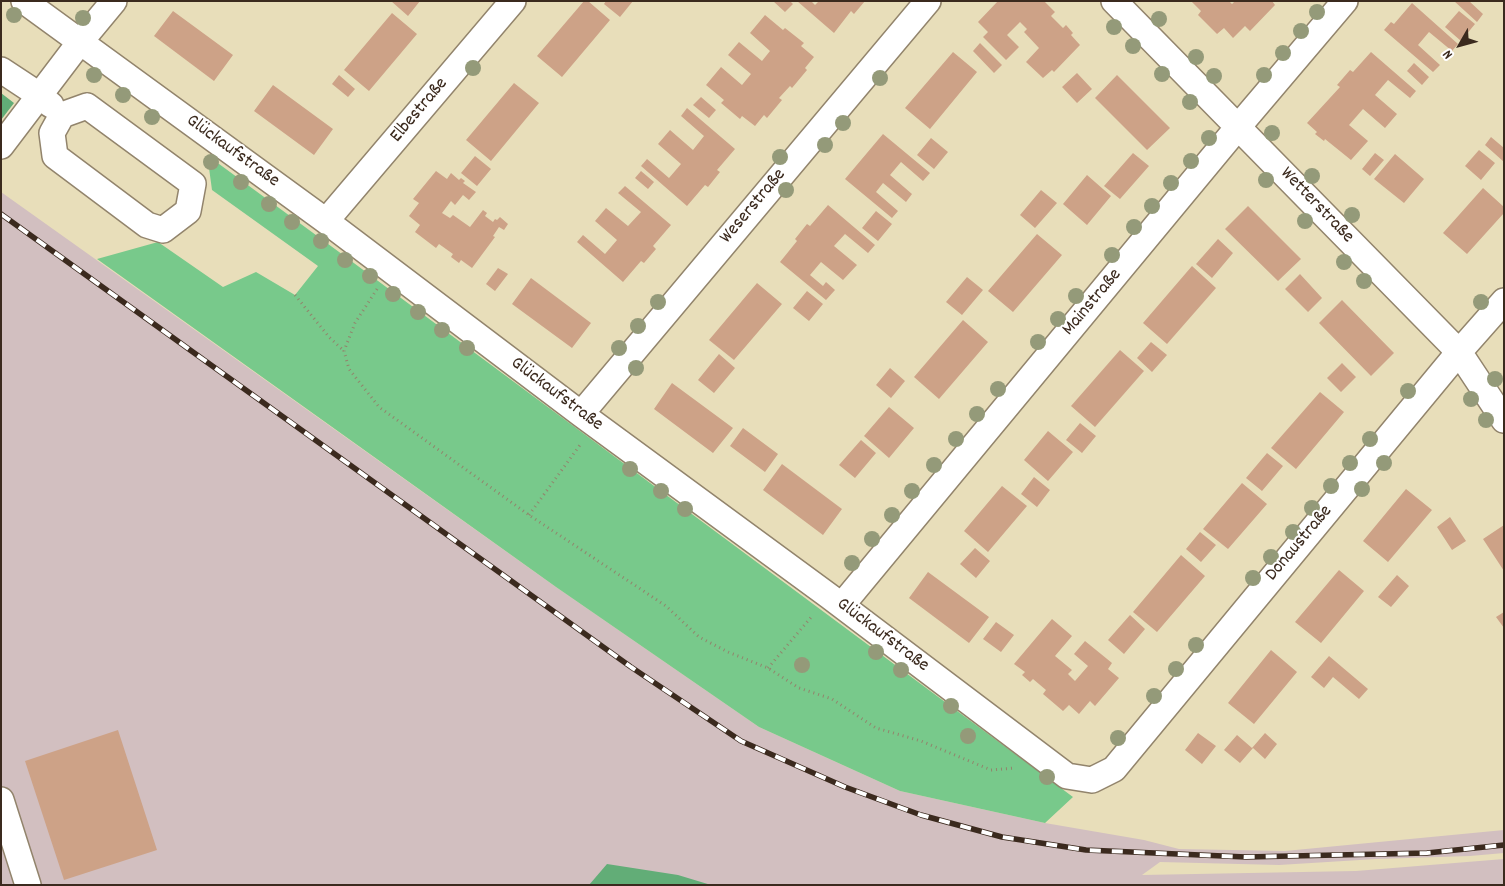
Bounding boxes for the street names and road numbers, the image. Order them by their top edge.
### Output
street label: Elbestraße [386,74,454,148]
street label: Glückaufstraße [181,110,283,194]
street label: Wetterstraße [1274,163,1358,249]
street label: Weserstraße [716,165,792,249]
street label: Mainstraße [1058,265,1128,341]
street label: Glückaufstraße [505,353,607,437]
street label: Donaustraße [1262,501,1338,587]
street label: Glückaufstraße [831,594,933,678]

